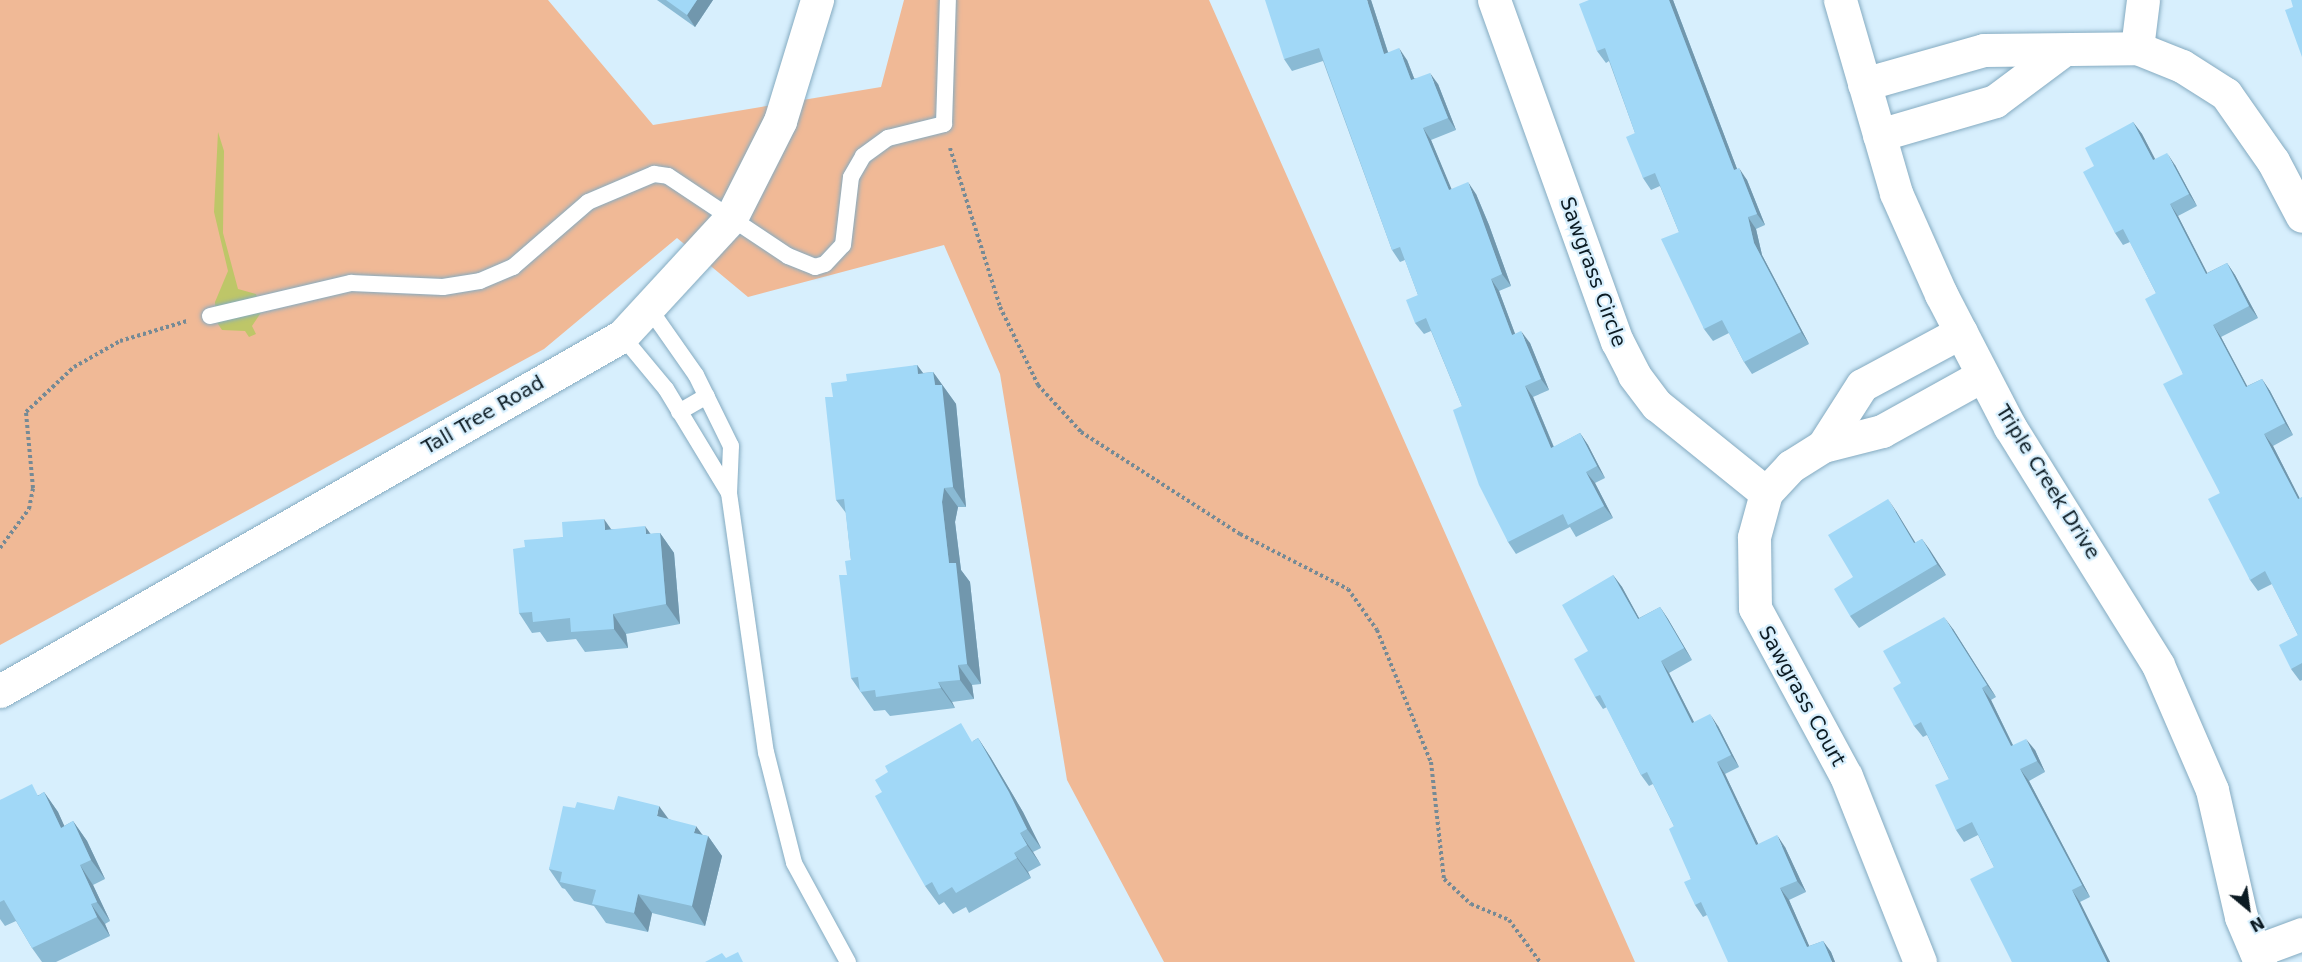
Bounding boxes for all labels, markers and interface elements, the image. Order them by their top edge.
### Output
street label: Sawgrass Circle [1555,194,1631,350]
street label: Tall Tree Road [418,370,548,460]
street label: Triple Creek Drive [1991,400,2105,564]
street label: Sawgrass Court [1754,622,1850,770]
north arrow [2218,878,2278,938]
text: N [2247,913,2267,936]

